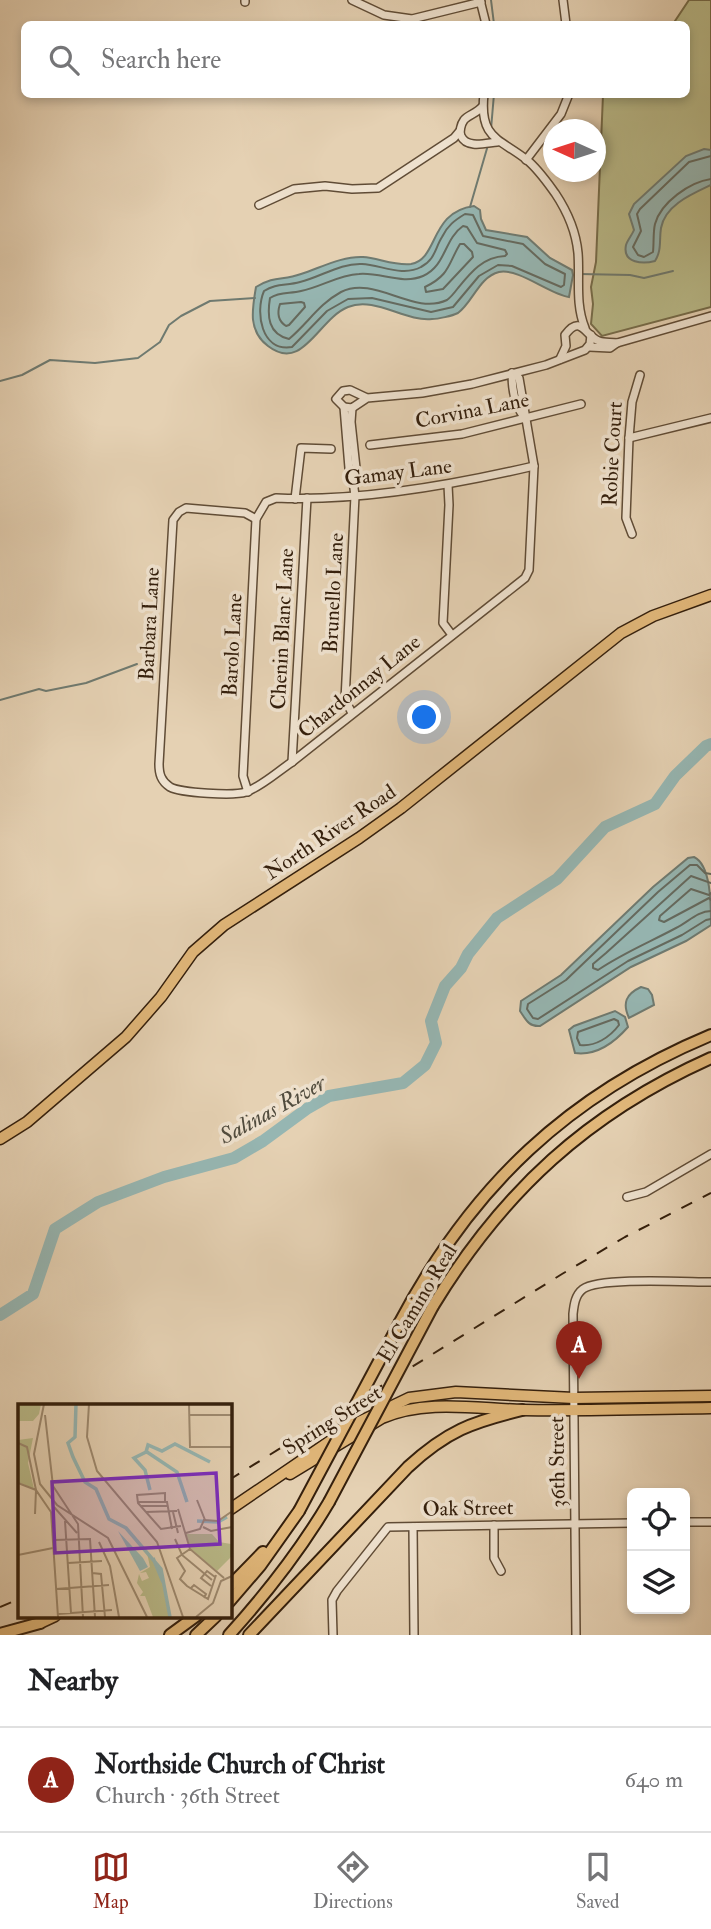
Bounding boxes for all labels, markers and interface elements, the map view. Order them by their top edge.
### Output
search box [21,21,690,98]
icon: search [45,41,83,79]
text: Search here [101,44,221,76]
north arrow [543,119,606,182]
street label: Corvina Lane [413,386,532,435]
street label: Robie Court [596,401,629,507]
street label: Gamay Lane [343,452,454,492]
street label: Brunello Lane [317,532,350,654]
street label: Chenin Blanc Lane [265,547,300,710]
street label: Barbara Lane [133,566,166,681]
street label: Barolo Lane [216,592,249,697]
street label: Chardonnay Lane [292,628,426,744]
your location [407,700,441,734]
street label: North River Road [259,778,402,886]
water label: Salinas River [213,1068,332,1151]
street label: El Camino Real [371,1238,464,1368]
pin: A [556,1321,602,1379]
street label: Spring Street [278,1379,387,1462]
inset map [18,1404,231,1618]
street label: 36th Street [543,1416,572,1508]
map controls [627,1488,690,1614]
button: locate [627,1488,690,1551]
street label: Oak Street [422,1494,514,1523]
button: layers [627,1551,690,1614]
text: Nearby [28,1662,118,1699]
text: Northside Church of Christ [95,1749,385,1781]
text: A [44,1765,58,1794]
text: 640 m [625,1765,683,1794]
text: Church · 36th Street [95,1781,280,1810]
tab: Map [92,1848,130,1914]
tab: Directions [313,1848,393,1914]
tab: Saved [576,1848,619,1914]

